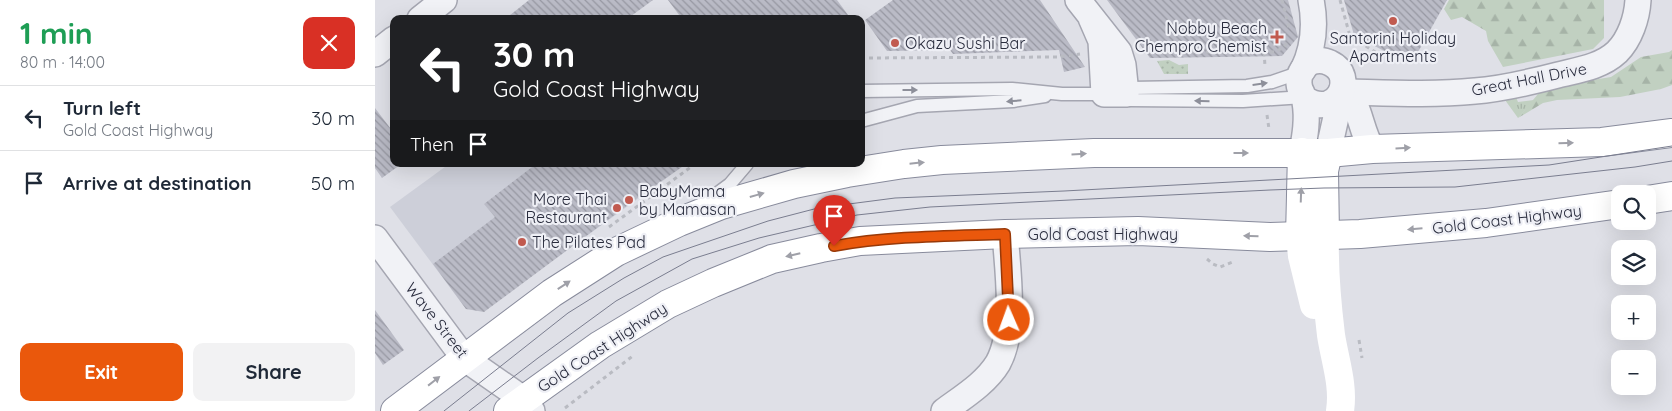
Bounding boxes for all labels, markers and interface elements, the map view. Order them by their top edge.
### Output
text: 1 min [20,14,93,52]
marker: Santorini Holiday Apartments [1387,15,1399,27]
button: close [303,17,355,69]
place label: Nobby Beach Chempro Chemist [1135,18,1267,56]
place label: Santorini Holiday Apartments [1330,28,1456,66]
marker: Nobby Beach Chempro Chemist [1271,31,1283,43]
text: 30 m [493,32,575,76]
place label: Okazu Sushi Bar [905,33,1025,53]
icon: left [410,35,475,100]
marker: Okazu Sushi Bar [889,37,901,49]
text: 80 m · 14:00 [20,52,105,72]
street label: Great Hall Drive [1470,58,1588,100]
text: Gold Coast Highway [493,75,700,103]
one-way arrow [1252,80,1268,88]
one-way arrow [902,86,918,94]
text: Turn left [63,96,141,120]
one-way arrow [1005,97,1021,105]
one-way arrow [1194,97,1210,105]
icon: left [20,104,48,132]
text: 30 m [311,106,355,130]
text: Gold Coast Highway [63,120,213,140]
icon: arrive [464,130,492,158]
text: Then [410,132,454,156]
one-way arrow [1558,139,1574,147]
one-way arrow [1396,144,1412,152]
one-way arrow [1071,149,1087,157]
one-way arrow [1234,149,1250,157]
one-way arrow [909,159,925,167]
icon: arrive [20,169,48,197]
text: Arrive at destination [63,171,252,195]
text: 50 m [311,171,355,195]
place label: BabyMama by Mamasan [639,181,736,219]
map controls [1611,185,1656,395]
button: search [1611,185,1656,230]
one-way arrow [1297,186,1305,202]
place label: More Thai Restaurant [525,189,607,227]
one-way arrow [750,190,765,198]
marker: BabyMama by Mamasan [623,194,635,206]
pin [813,195,855,246]
street label: Gold Coast Highway [1431,200,1583,238]
marker: More Thai Restaurant [611,202,623,214]
icon: arrive [820,202,848,230]
street label: Gold Coast Highway [1028,224,1178,244]
one-way arrow [1407,225,1423,233]
place label: The Pilates Pad [532,232,646,252]
one-way arrow [1243,232,1259,240]
marker: The Pilates Pad [516,236,528,248]
button: layers [1611,240,1656,285]
one-way arrow [785,251,800,259]
street label: Wave Street [401,278,473,362]
one-way arrow [558,280,571,289]
position arrow [982,293,1034,345]
button: + [1611,295,1656,340]
street label: Gold Coast Highway [533,298,671,396]
button: Exit [20,343,183,401]
button: Share [193,343,355,401]
button: − [1611,350,1656,395]
one-way arrow [427,376,440,387]

